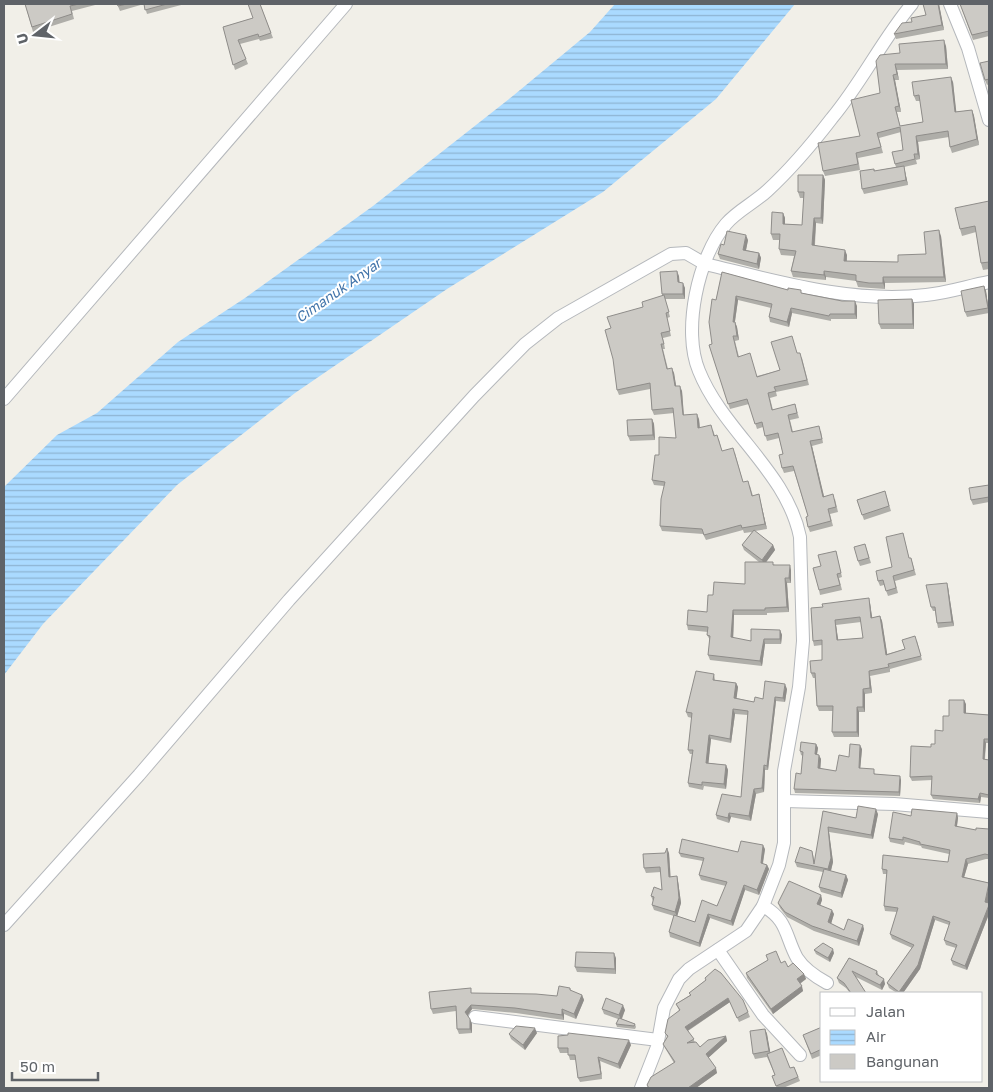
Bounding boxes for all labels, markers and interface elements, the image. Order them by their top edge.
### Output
north arrow [10,10,60,60]
text: U [12,31,32,46]
water label: Cimanuk Anyar [292,253,386,326]
legend [820,992,983,1082]
text: Jalan [866,1002,905,1020]
text: Air [866,1027,886,1045]
scale bar [12,1050,99,1082]
text: Bangunan [866,1052,939,1070]
text: 50 m [20,1057,55,1075]

